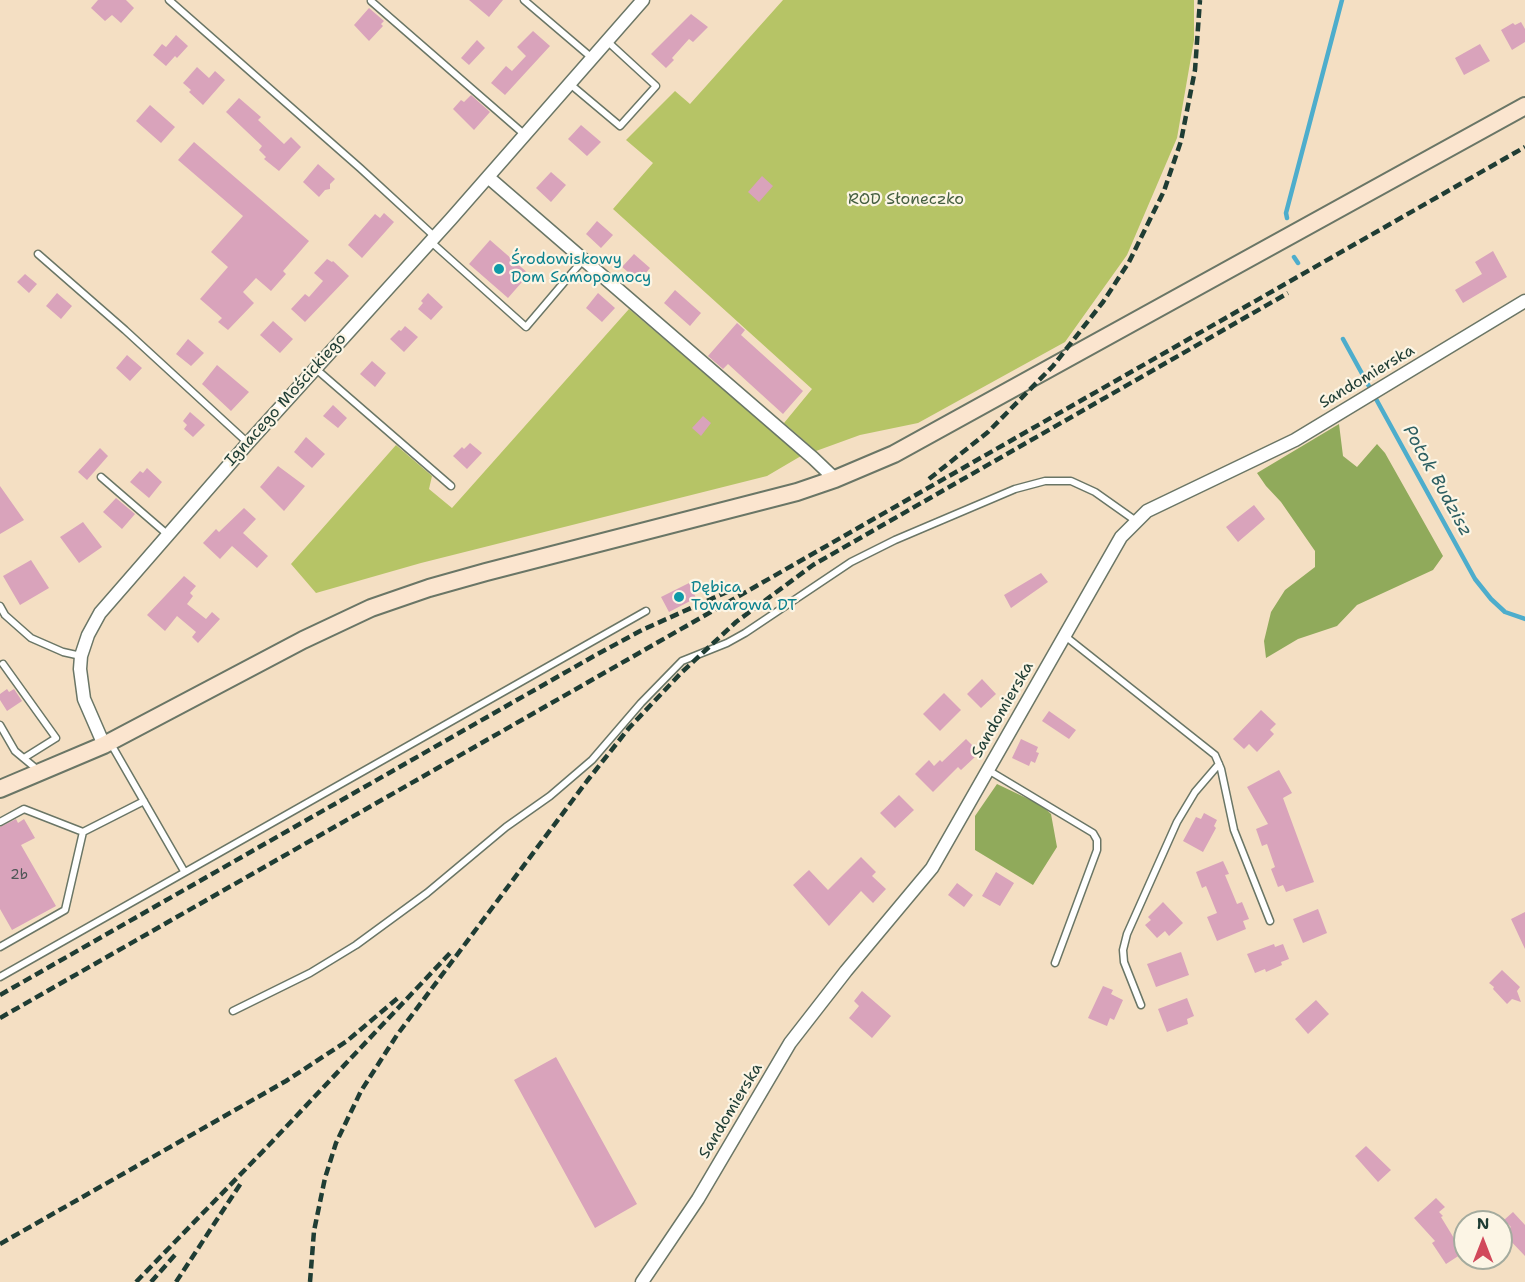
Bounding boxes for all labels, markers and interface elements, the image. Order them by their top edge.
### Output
park label: ROD Słoneczko [848,190,964,210]
place label: Środowiskowy Dom Samopomocy [511,250,651,288]
marker: Środowiskowy Dom Samopomocy [492,262,506,276]
street label: Ignacego Mościckiego [221,330,351,470]
street label: Sandomierska [1316,341,1418,413]
water label: Potok Budzisz [1398,422,1476,540]
place label: Dębica Towarowa DT [691,578,797,616]
marker: Dębica Towarowa DT [672,590,686,604]
street label: Sandomierska [968,658,1038,762]
house number: 2b [10,867,28,883]
street label: Sandomierska [695,1060,767,1162]
north arrow [1453,1210,1513,1270]
text: N [1477,1213,1489,1234]

